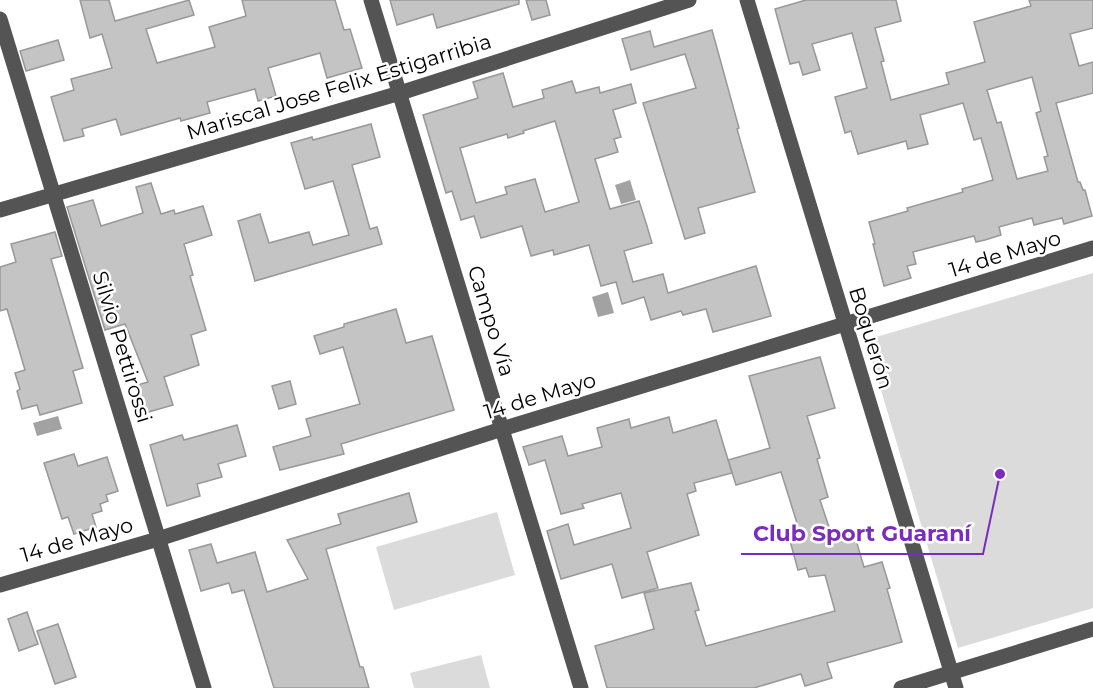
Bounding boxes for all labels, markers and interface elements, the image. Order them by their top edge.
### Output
street label: Mariscal Jose Felix Estigarribia [184,28,494,145]
street label: 14 de Mayo [946,225,1064,282]
street label: Campo Vía [463,262,520,379]
street label: Silvio Pettirossi [88,268,157,426]
street label: Boquerón [844,284,899,392]
street label: 14 de Mayo [481,367,599,424]
street label: 14 de Mayo [18,512,136,567]
callout: Club Sport Guaraní [741,514,983,554]
text: Club Sport Guaraní [753,520,972,547]

